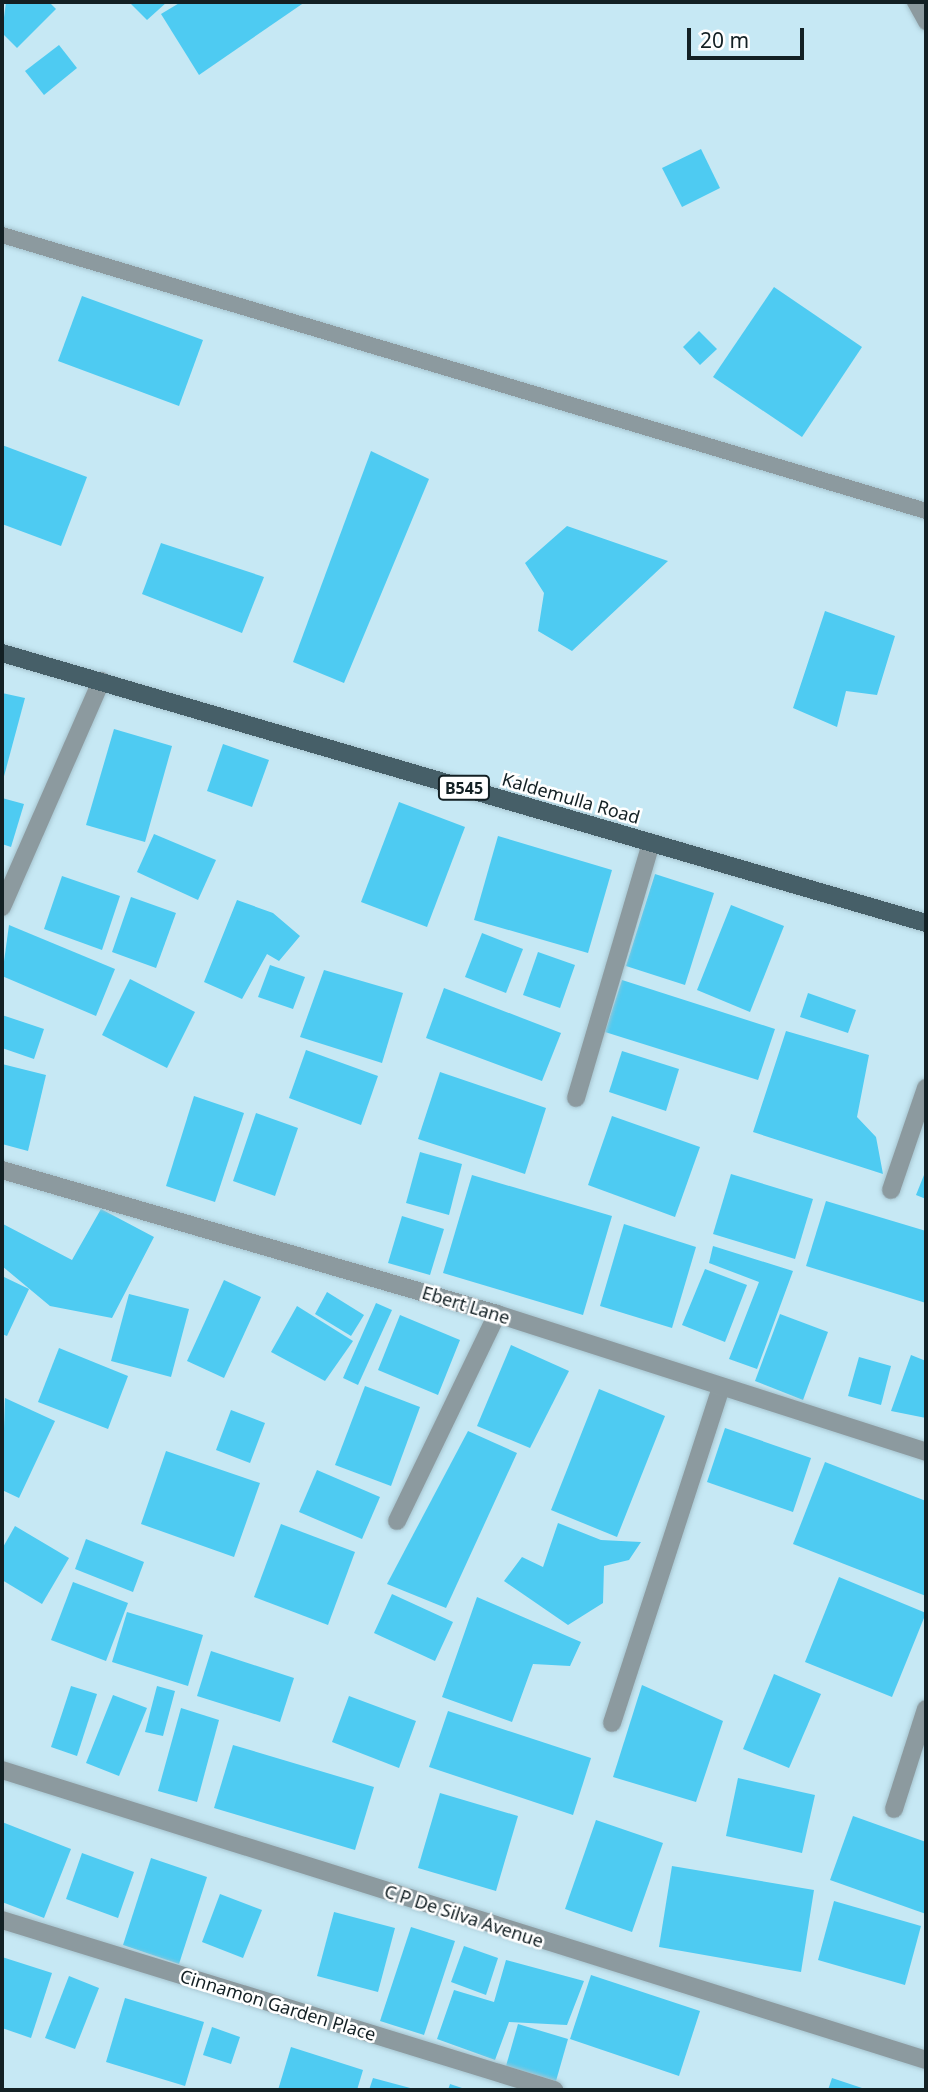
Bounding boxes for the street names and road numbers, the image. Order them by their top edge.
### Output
street label: Kaldemulla Road [500,768,642,828]
road number: B545 [438,776,490,800]
street label: Ebert Lane [419,1281,513,1329]
street label: C P De Silva Avenue [382,1880,546,1952]
street label: Cinnamon Garden Place [177,1965,379,2045]

